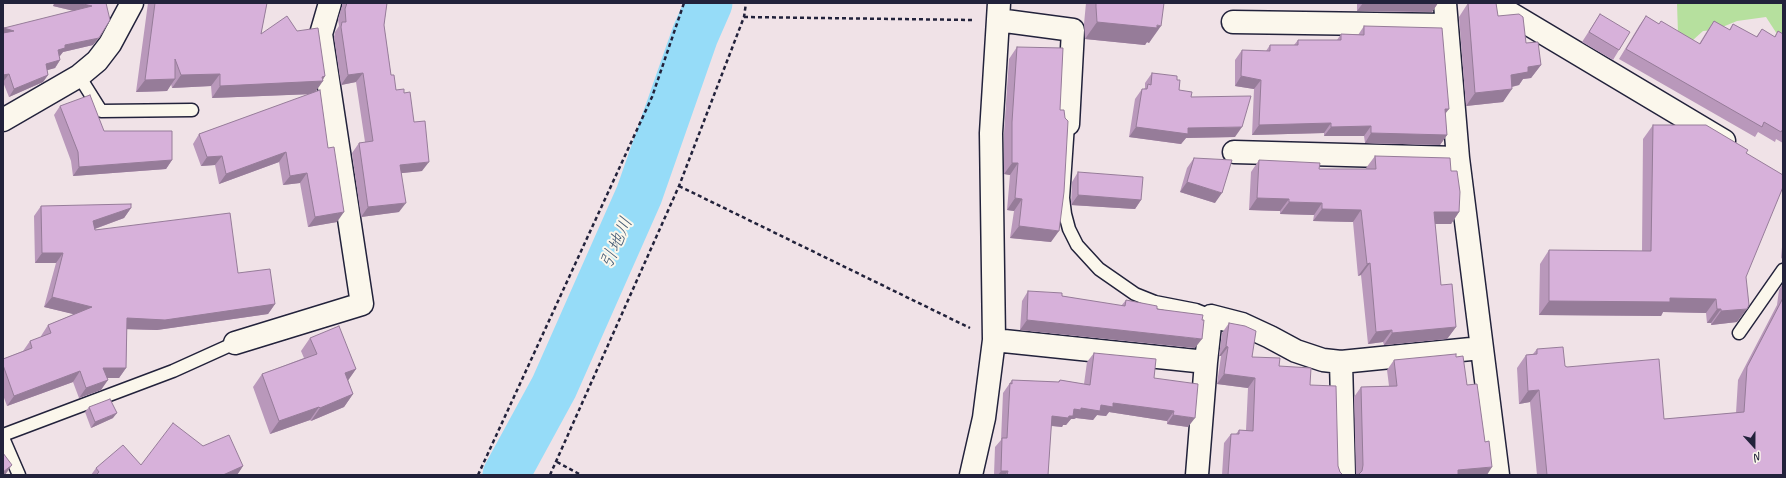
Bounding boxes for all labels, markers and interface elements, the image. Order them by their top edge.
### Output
water label: 引地川 [596,214,638,272]
north arrow [1734,426,1774,466]
text: N [1753,449,1764,465]

